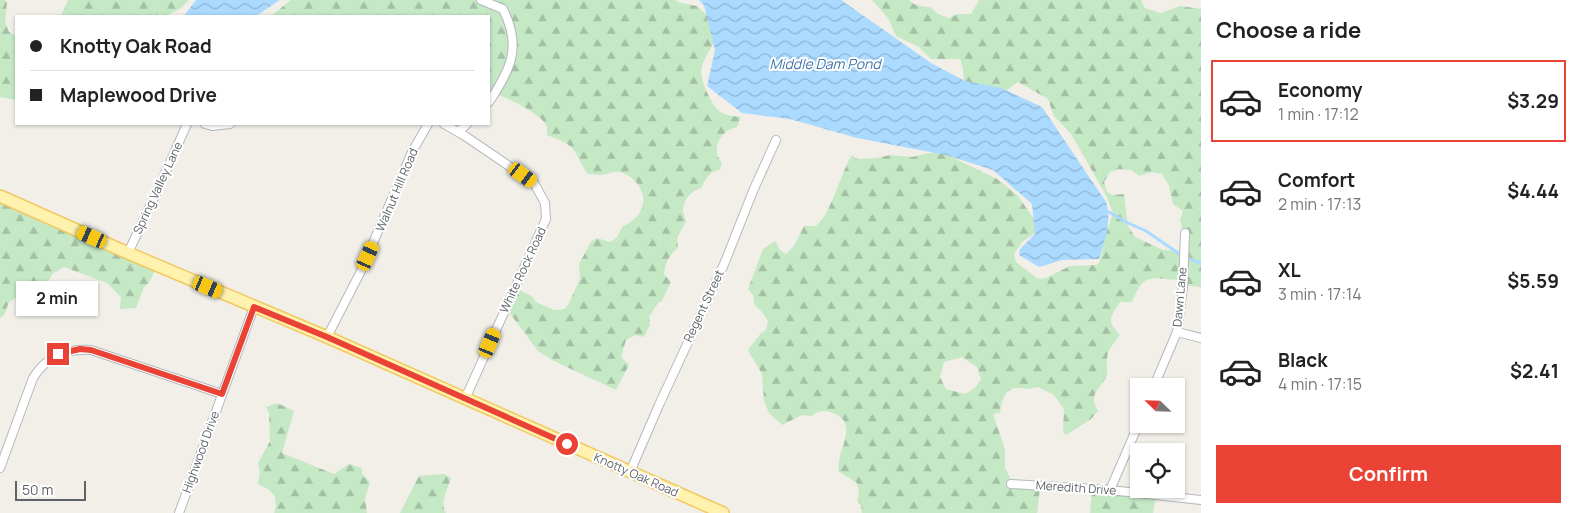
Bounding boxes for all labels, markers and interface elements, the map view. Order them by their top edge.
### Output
text: Choose a ride [1216,15,1361,45]
text: Knotty Oak Road [60,33,212,59]
water label: Middle Dam Pond [770,54,882,73]
text: Economy [1278,77,1362,103]
icon: car [1218,79,1263,124]
text: Maplewood Drive [60,82,217,108]
text: $3.29 [1507,88,1559,114]
text: 1 min · 17:12 [1278,103,1359,125]
street label: Spring Valley Lane [129,139,186,237]
street label: Walnut Hill Road [371,145,422,234]
car [506,160,539,190]
text: Comfort [1278,167,1355,193]
icon: car [1218,169,1263,214]
text: $4.44 [1507,178,1559,204]
text: 2 min · 17:13 [1278,193,1361,215]
car [75,224,108,250]
street label: White Rock Road [495,224,550,316]
car [355,239,380,273]
text: XL [1278,257,1301,283]
icon: car [1218,259,1263,304]
street label: Dawn Lane [1168,266,1191,328]
street label: Regent Street [679,267,728,345]
text: $5.59 [1507,268,1559,294]
car [191,274,224,300]
callout: 2 min [17,282,99,316]
text: 3 min · 17:14 [1278,283,1362,305]
text: 2 min [36,287,78,309]
car [477,326,502,360]
route end [47,343,69,365]
text: Black [1278,347,1327,373]
icon: car [1218,349,1263,394]
text: $2.41 [1510,358,1559,384]
text: 4 min · 17:15 [1278,373,1362,395]
north arrow [1130,378,1185,432]
map controls [1130,378,1185,498]
street label: Highwood Drive [178,409,223,495]
route start [556,433,578,455]
button: locate [1130,443,1185,498]
button: Confirm [1216,445,1561,503]
street label: Knotty Oak Road [591,448,681,501]
street label: Meredith Drive [1035,476,1117,499]
scale bar [15,478,86,501]
text: 50 m [22,480,53,499]

